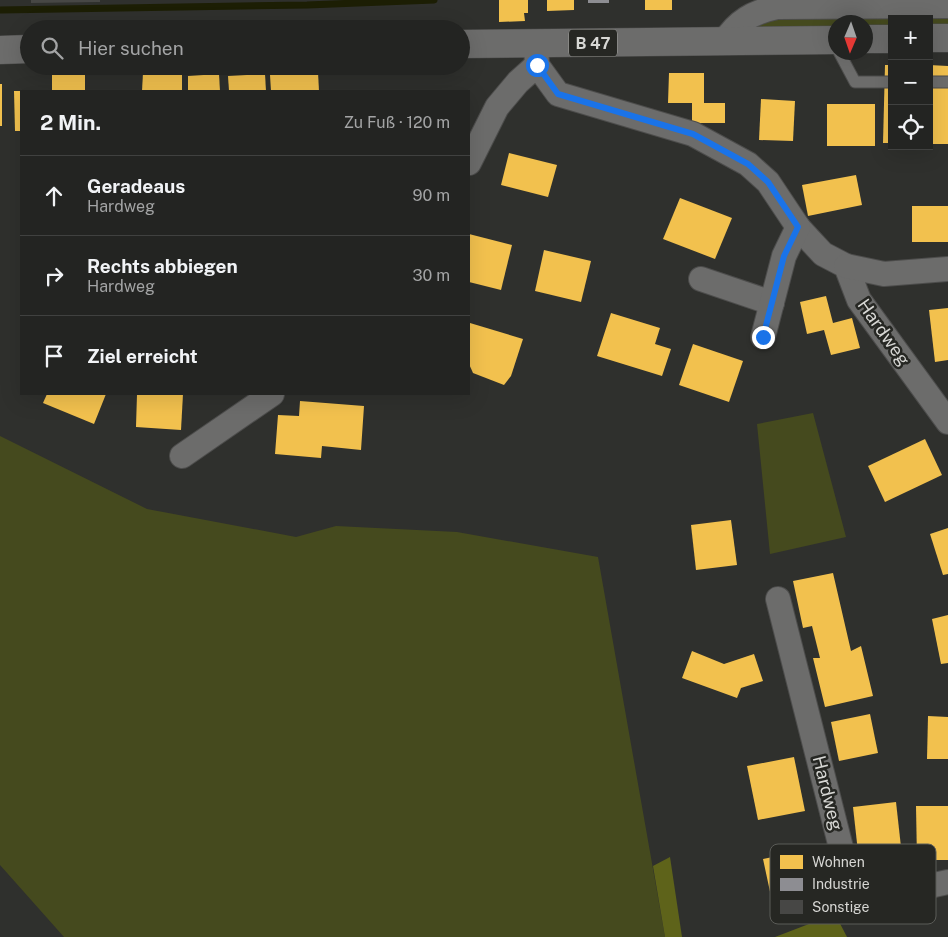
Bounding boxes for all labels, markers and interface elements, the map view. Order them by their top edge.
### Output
north arrow [828,15,873,60]
map controls [888,15,933,150]
button: + [888,15,933,60]
search box [20,20,470,75]
road number: B 47 [569,29,617,56]
icon: search [38,34,66,62]
text: Hier suchen [78,37,184,59]
route start [526,54,549,77]
button: − [888,60,933,105]
button: locate [888,105,933,150]
text: 2 Min. [40,110,101,135]
text: Zu Fuß · 120 m [344,113,450,132]
text: Geradeaus [87,175,185,197]
icon: ahead [40,182,68,210]
text: 90 m [413,186,450,205]
text: Hardweg [87,197,155,216]
text: Rechts abbiegen [87,255,238,277]
icon: right [40,262,68,290]
text: 30 m [413,266,450,285]
text: Hardweg [87,277,155,296]
street label: Hardweg [853,295,915,369]
route end [752,326,775,349]
icon: arrive [40,342,68,370]
text: Ziel erreicht [87,345,198,367]
street label: Hardweg [809,753,847,833]
legend [770,844,936,924]
text: Wohnen [812,854,865,870]
text: Industrie [812,876,870,892]
text: Sonstige [812,899,870,915]

